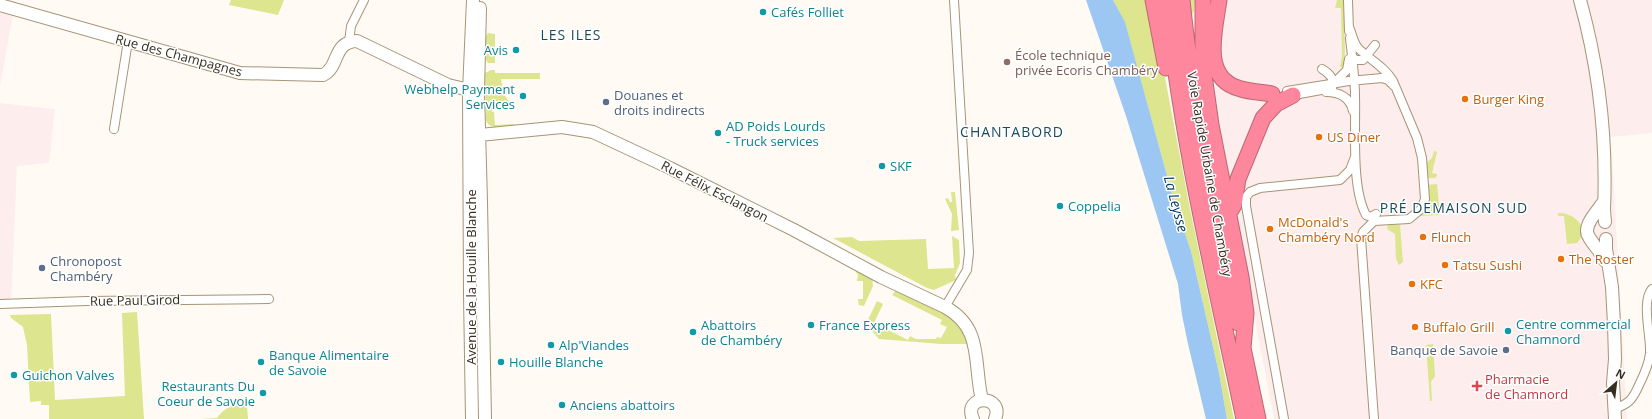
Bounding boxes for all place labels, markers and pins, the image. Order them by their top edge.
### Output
place label: Cafés Folliet [771,3,844,21]
marker: Cafés Folliet [758,7,768,17]
place label: Avis [484,41,508,59]
marker: Avis [511,45,521,55]
place label: École technique privée Ecoris Chambéry [1015,46,1158,79]
marker: École technique privée Ecoris Chambéry [1002,57,1012,67]
place label: Webhelp Payment Services [404,80,515,113]
place label: Douanes et droits indirects [614,86,705,119]
place label: Burger King [1473,90,1544,108]
marker: Webhelp Payment Services [518,91,528,101]
marker: Burger King [1460,94,1470,104]
marker: Douanes et droits indirects [601,97,611,107]
place label: AD Poids Lourds - Truck services [726,117,826,150]
marker: AD Poids Lourds - Truck services [713,128,723,138]
place label: US Diner [1327,128,1381,146]
marker: US Diner [1314,132,1324,142]
place label: SKF [890,157,912,175]
marker: SKF [877,161,887,171]
place label: Coppelia [1068,197,1121,215]
marker: Coppelia [1055,201,1065,211]
place label: McDonald's Chambéry Nord [1278,213,1375,246]
marker: McDonald's Chambéry Nord [1265,224,1275,234]
place label: Flunch [1431,228,1471,246]
marker: Flunch [1418,232,1428,242]
place label: The Roster [1569,250,1635,268]
place label: Chronopost Chambéry [50,252,122,285]
marker: The Roster [1556,254,1566,264]
place label: Tatsu Sushi [1453,256,1522,274]
marker: Tatsu Sushi [1440,260,1450,270]
marker: Chronopost Chambéry [37,263,47,273]
place label: KFC [1420,275,1443,293]
marker: KFC [1407,279,1417,289]
place label: Centre commercial Chamnord [1516,315,1631,348]
place label: Abattoirs de Chambéry [701,316,783,349]
place label: France Express [819,316,910,334]
place label: Buffalo Grill [1423,318,1494,336]
marker: France Express [806,320,816,330]
marker: Buffalo Grill [1410,322,1420,332]
marker: Centre commercial Chamnord [1503,326,1513,336]
marker: Abattoirs de Chambéry [688,327,698,337]
place label: Alp'Viandes [559,336,629,354]
marker: Alp'Viandes [546,340,556,350]
place label: Banque de Savoie [1390,341,1498,359]
marker: Banque de Savoie [1501,345,1511,355]
place label: Banque Alimentaire de Savoie [269,346,389,379]
place label: Houille Blanche [509,353,603,371]
marker: Banque Alimentaire de Savoie [256,357,266,367]
marker: Houille Blanche [496,357,506,367]
place label: Guichon Valves [22,366,114,384]
marker: Guichon Valves [9,370,19,380]
place label: Pharmacie de Chamnord [1485,370,1568,403]
place label: Restaurants Du Coeur de Savoie [157,377,255,410]
marker: Pharmacie de Chamnord [1472,381,1482,391]
marker: Restaurants Du Coeur de Savoie [258,388,268,398]
place label: Anciens abattoirs [570,396,675,414]
marker: Anciens abattoirs [557,400,567,410]

